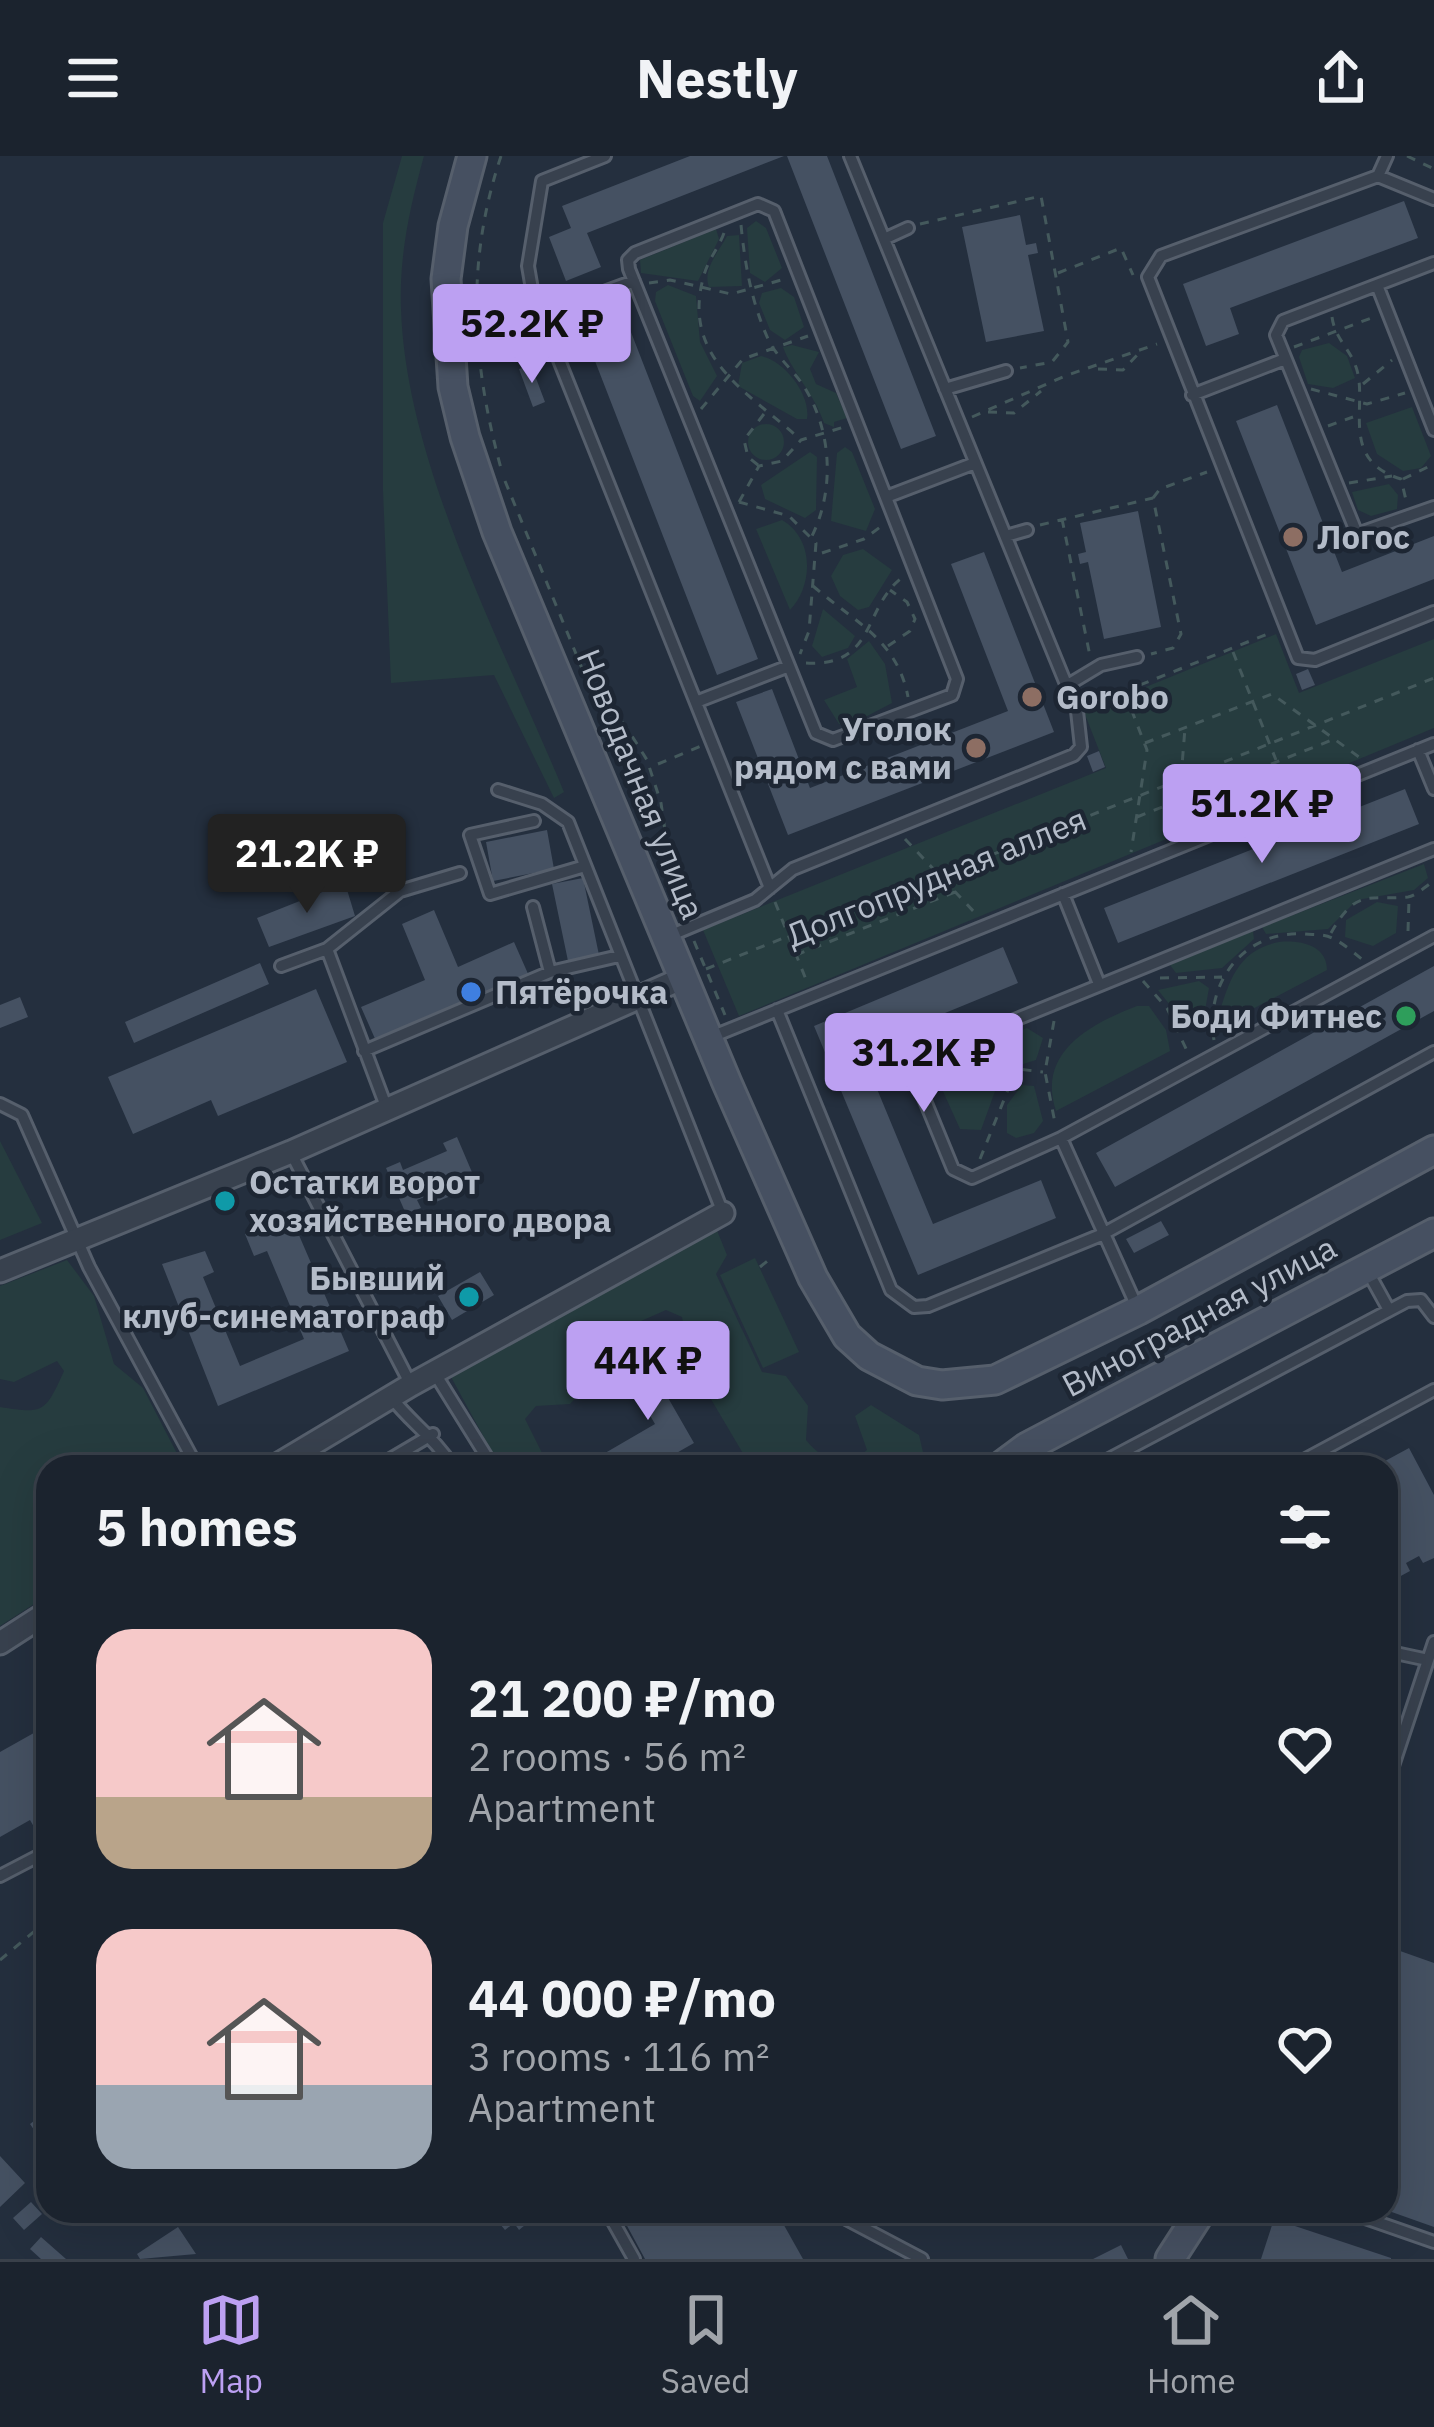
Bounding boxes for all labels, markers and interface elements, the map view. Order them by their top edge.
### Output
text: Nestly [636,43,798,113]
icon: menu [60,45,126,111]
icon: share [1308,45,1374,111]
pin: 52.2K ₽ [421,284,643,386]
text: 52.2K ₽ [460,297,604,348]
place label: Логос [1317,515,1410,558]
marker: Логос [1280,524,1306,550]
street label: Новодачная улица [568,643,715,925]
place label: Gorobo [1056,675,1169,718]
marker: Gorobo [1019,684,1045,710]
place label: Уголок рядом с вами [734,707,952,788]
marker: Уголок рядом с вами [963,735,989,761]
pin: 51.2K ₽ [1151,764,1373,866]
text: 51.2K ₽ [1190,777,1334,828]
street label: Долгопрудная аллея [779,797,1092,956]
pin: 21.2K ₽ [196,814,418,916]
text: 21.2K ₽ [235,827,379,878]
place label: Пятёрочка [495,970,668,1013]
marker: Пятёрочка [458,979,484,1005]
place label: Боди Фитнес [1170,994,1382,1037]
marker: Боди Фитнес [1393,1003,1419,1029]
pin: 31.2K ₽ [813,1013,1035,1115]
text: 31.2K ₽ [852,1026,996,1077]
place label: Остатки ворот хозяйственного двора [249,1160,612,1241]
marker: Остатки ворот хозяйственного двора [212,1188,238,1214]
street label: Виноградная улица [1054,1225,1343,1406]
place label: Бывший клуб-синематограф [122,1256,445,1337]
marker: Бывший клуб-синематограф [456,1284,482,1310]
pin: 44K ₽ [564,1321,732,1423]
text: 44K ₽ [594,1334,702,1385]
text: 5 homes [96,1494,298,1560]
icon: filters [1272,1494,1338,1560]
text: 21 200 ₽/mo [468,1665,776,1731]
icon: home [192,1677,336,1821]
icon: heart [1272,1716,1338,1782]
text: 2 rooms · 56 m² [468,1731,746,1782]
text: Apartment [468,1782,656,1833]
text: 44 000 ₽/mo [468,1965,776,2031]
icon: home [192,1977,336,2121]
icon: heart [1272,2016,1338,2082]
text: 3 rooms · 116 m² [468,2031,770,2082]
text: Apartment [468,2082,656,2133]
tab: Map [198,2287,264,2402]
tab: Saved [661,2287,750,2402]
tab: Home [1147,2287,1236,2402]

